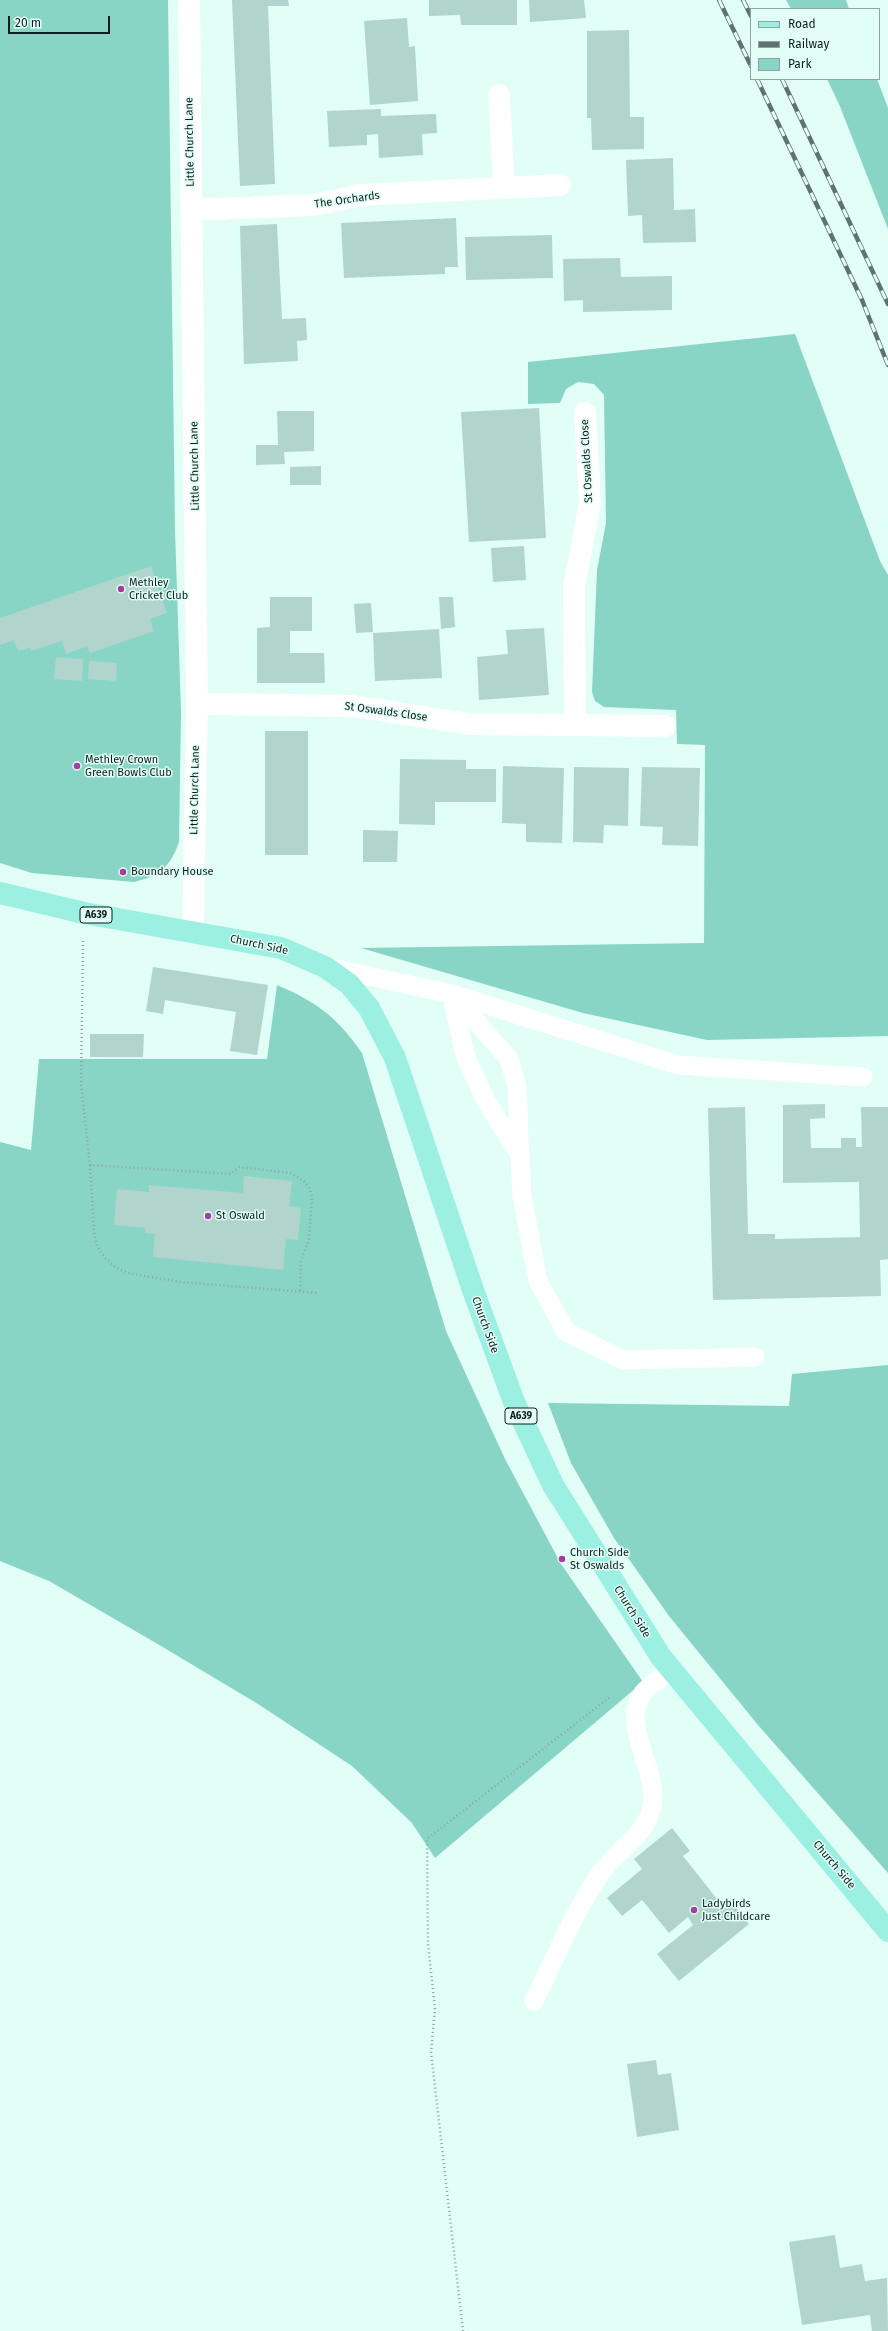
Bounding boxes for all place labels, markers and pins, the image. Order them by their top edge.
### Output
place label: Methley Cricket Club [129,576,188,602]
marker: Methley Cricket Club [116,584,126,594]
place label: Methley Crown Green Bowls Club [85,753,172,779]
marker: Methley Crown Green Bowls Club [72,761,82,771]
place label: Boundary House [131,865,214,879]
marker: Boundary House [118,867,128,877]
place label: St Oswald [216,1209,265,1223]
marker: St Oswald [203,1211,213,1221]
place label: Church Side St Oswalds [570,1546,629,1572]
marker: Church Side St Oswalds [557,1554,567,1564]
place label: Ladybirds Just Childcare [702,1897,770,1923]
marker: Ladybirds Just Childcare [689,1905,699,1915]

